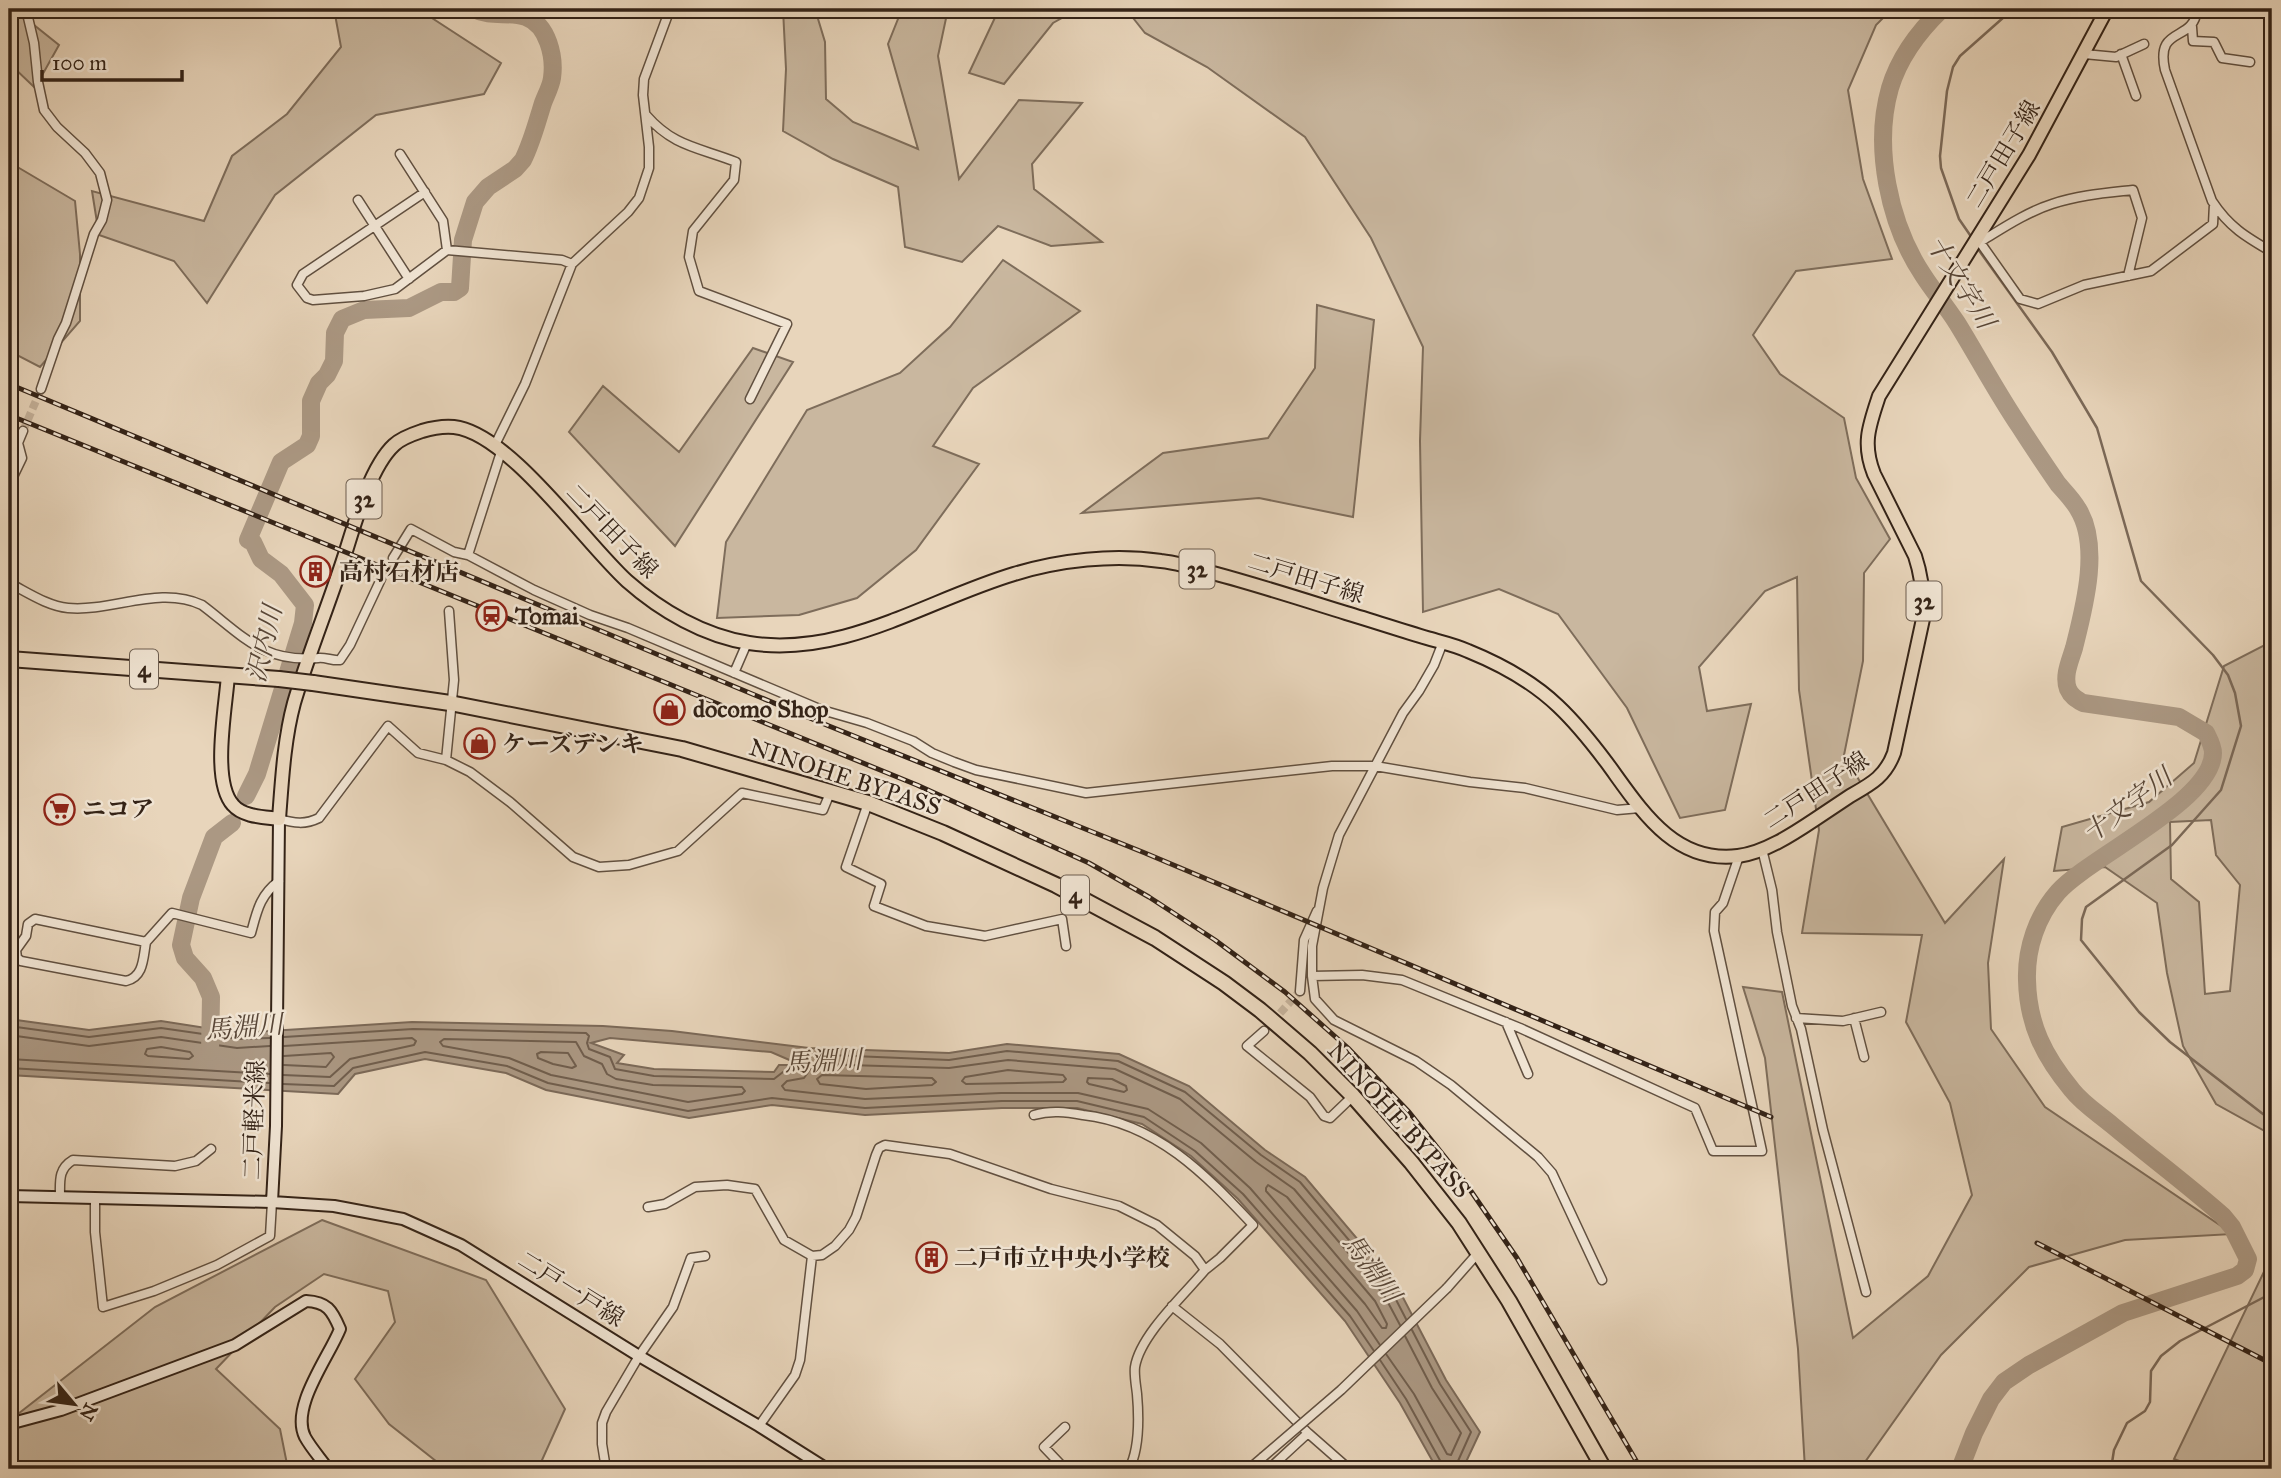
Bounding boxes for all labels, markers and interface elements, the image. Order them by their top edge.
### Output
scale bar [42,38,182,82]
text: 100 m [52,50,107,76]
street label: 二戸田子線 [1959,95,2047,213]
water label: 十文字川 [1920,229,2004,337]
street label: 二戸田子線 [560,477,664,585]
road number: 32 [346,480,382,519]
street label: 二戸田子線 [1244,546,1368,610]
road number: 32 [1180,550,1214,589]
building icon: 高村石材店 [299,555,333,589]
place label: 高村石材店 [339,557,459,587]
road number: 32 [1906,582,1941,621]
water label: 沢内川 [240,599,289,686]
station icon: Tomai [475,599,509,633]
place label: Tomai [514,601,579,631]
road number: 4 [130,650,158,688]
shop icon: docomo Shop [653,692,687,726]
place label: docomo Shop [693,694,829,724]
shop icon: ケーズデンキ [462,727,496,761]
place label: ケーズデンキ [502,729,644,759]
street label: NINOHE BYPASS [745,732,945,822]
street label: 二戸田子線 [1758,745,1874,835]
water label: 十文字川 [2076,759,2181,849]
supermarket icon: ニコア [42,792,76,826]
place label: ニコア [82,794,154,824]
road number: 4 [1061,876,1089,914]
water label: 馬淵川 [204,1007,287,1046]
street label: NINOHE BYPASS [1321,1036,1477,1204]
water label: 馬淵川 [783,1043,866,1079]
street label: 二戸軽米線 [237,1060,271,1180]
water label: 馬淵川 [1336,1227,1410,1311]
building icon: 二戸市立中央小学校 [914,1241,948,1275]
place label: 二戸市立中央小学校 [954,1243,1170,1273]
street label: 二戸一戸線 [512,1244,630,1334]
north arrow [38,1370,108,1440]
text: N [74,1399,102,1425]

